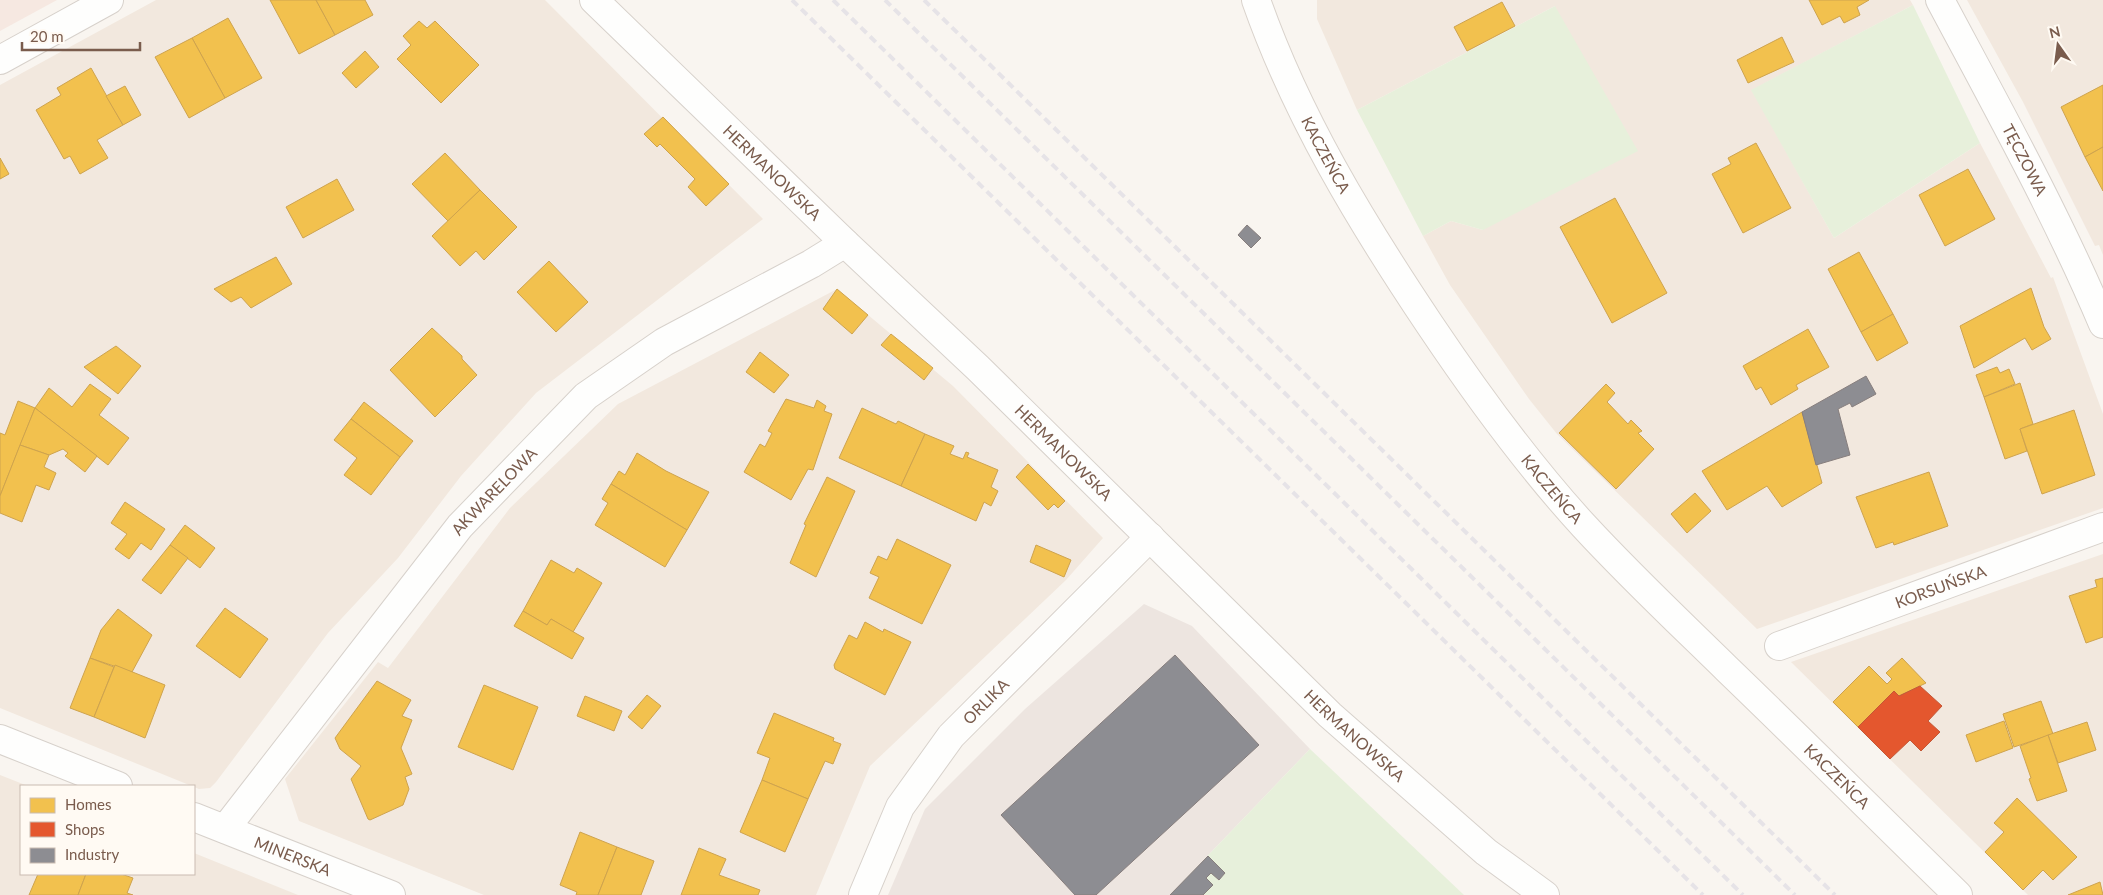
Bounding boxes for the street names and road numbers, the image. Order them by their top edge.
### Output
street label: KACZEŃCA [1298,113,1355,196]
street label: HERMANOWSKA [720,121,825,224]
street label: TĘCZOWA [1999,121,2052,199]
street label: HERMANOWSKA [1011,400,1116,504]
street label: AKWARELOWA [447,443,540,538]
street label: KACZEŃCA [1518,450,1587,527]
street label: KORSUŃSKA [1892,561,1989,612]
street label: ORLIKA [959,674,1012,728]
street label: HERMANOWSKA [1301,685,1409,785]
street label: KACZEŃCA [1801,740,1874,812]
street label: MINERSKA [252,832,334,879]

